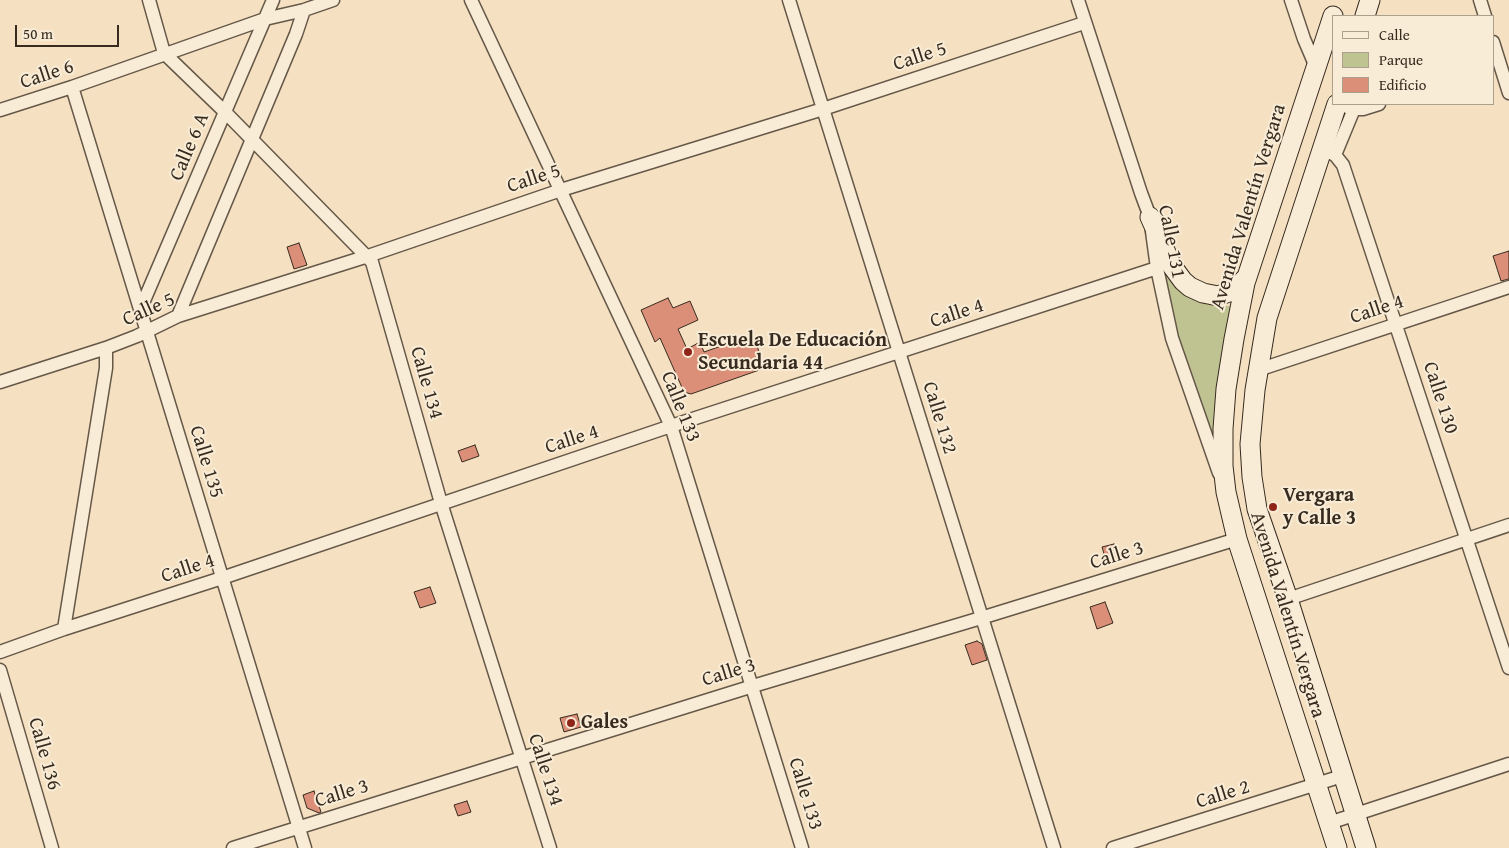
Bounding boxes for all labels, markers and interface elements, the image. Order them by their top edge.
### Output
scale bar [18,15,121,47]
legend [1332,15,1494,105]
text: 50 m [23,23,53,44]
text: Calle [1379,24,1410,45]
street label: Calle 5 [890,37,950,77]
text: Parque [1379,49,1423,70]
street label: Calle 6 [17,55,77,95]
text: Edificio [1379,74,1426,95]
street label: Avenida Valentín Vergara [1206,101,1292,313]
street label: Calle 6 A [165,109,215,185]
street label: Calle 5 [504,159,564,199]
street label: Calle 131 [1152,203,1190,281]
street label: Calle 5 [119,288,179,332]
street label: Calle 4 [1347,290,1407,330]
street label: Calle 4 [927,294,987,334]
place label: Escuela De Educación Secundaria 44 [698,329,887,376]
street label: Calle 134 [404,344,448,422]
marker: Escuela De Educación Secundaria 44 [682,346,694,358]
street label: Calle 130 [1417,359,1463,437]
street label: Calle 133 [655,368,705,446]
street label: Calle 132 [917,379,961,457]
street label: Calle 4 [542,420,602,460]
street label: Calle 135 [184,423,228,501]
place label: Vergara y Calle 3 [1283,484,1356,531]
marker: Vergara y Calle 3 [1267,501,1279,513]
street label: Avenida Valentín Vergara [1244,509,1330,721]
street label: Calle 3 [1087,536,1147,576]
street label: Calle 4 [158,549,218,589]
street label: Calle 3 [699,653,759,693]
place label: Gales [581,711,628,735]
street label: Calle 136 [22,715,66,793]
marker: Gales [565,717,577,729]
street label: Calle 134 [522,731,568,809]
street label: Calle 133 [783,755,827,833]
street label: Calle 3 [312,774,372,814]
street label: Calle 2 [1193,775,1253,815]

